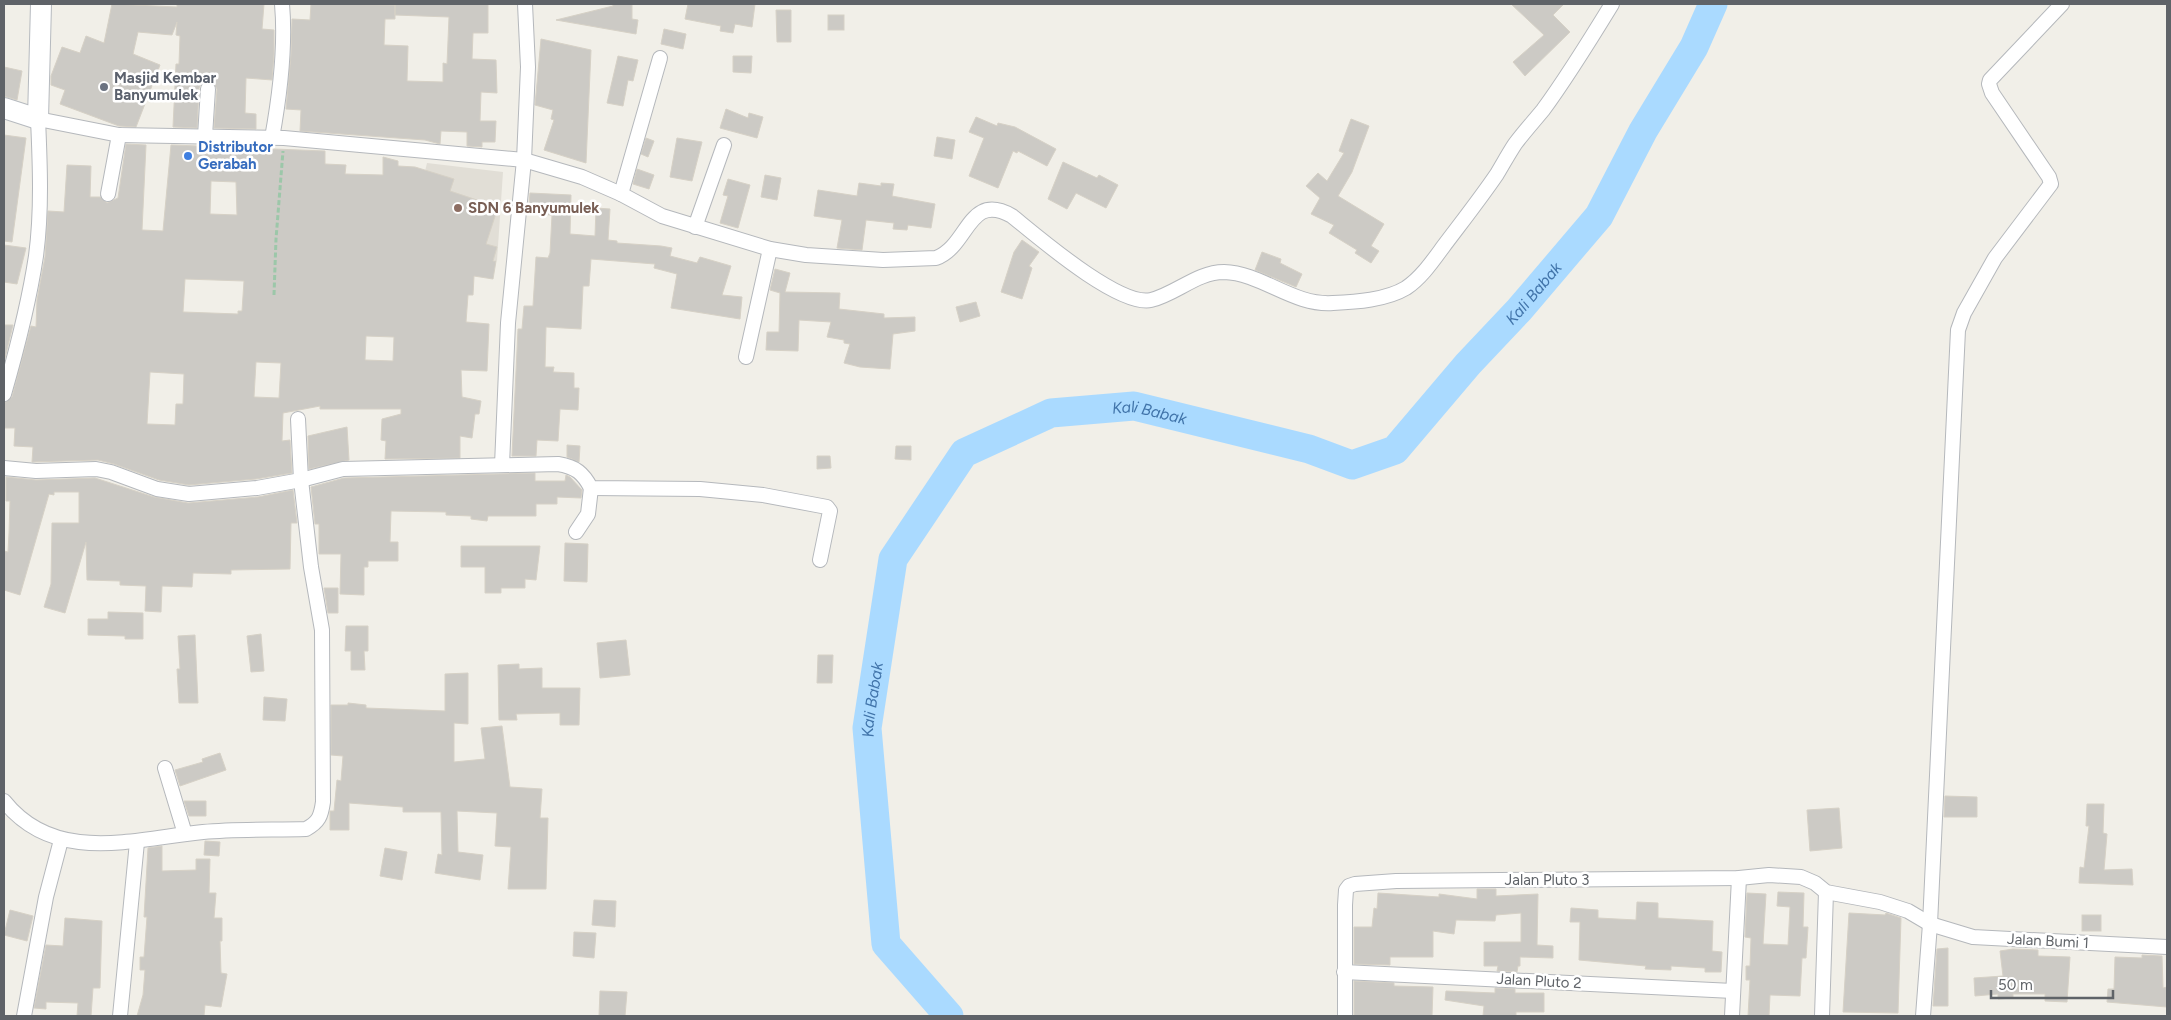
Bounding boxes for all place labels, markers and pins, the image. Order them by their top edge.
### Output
place label: Masjid Kembar Banyumulek [114,69,216,104]
marker: Masjid Kembar Banyumulek [98,81,110,93]
place label: Distributor Gerabah [198,138,273,173]
marker: Distributor Gerabah [182,150,194,162]
place label: SDN 6 Banyumulek [468,199,599,217]
marker: SDN 6 Banyumulek [452,202,464,214]

